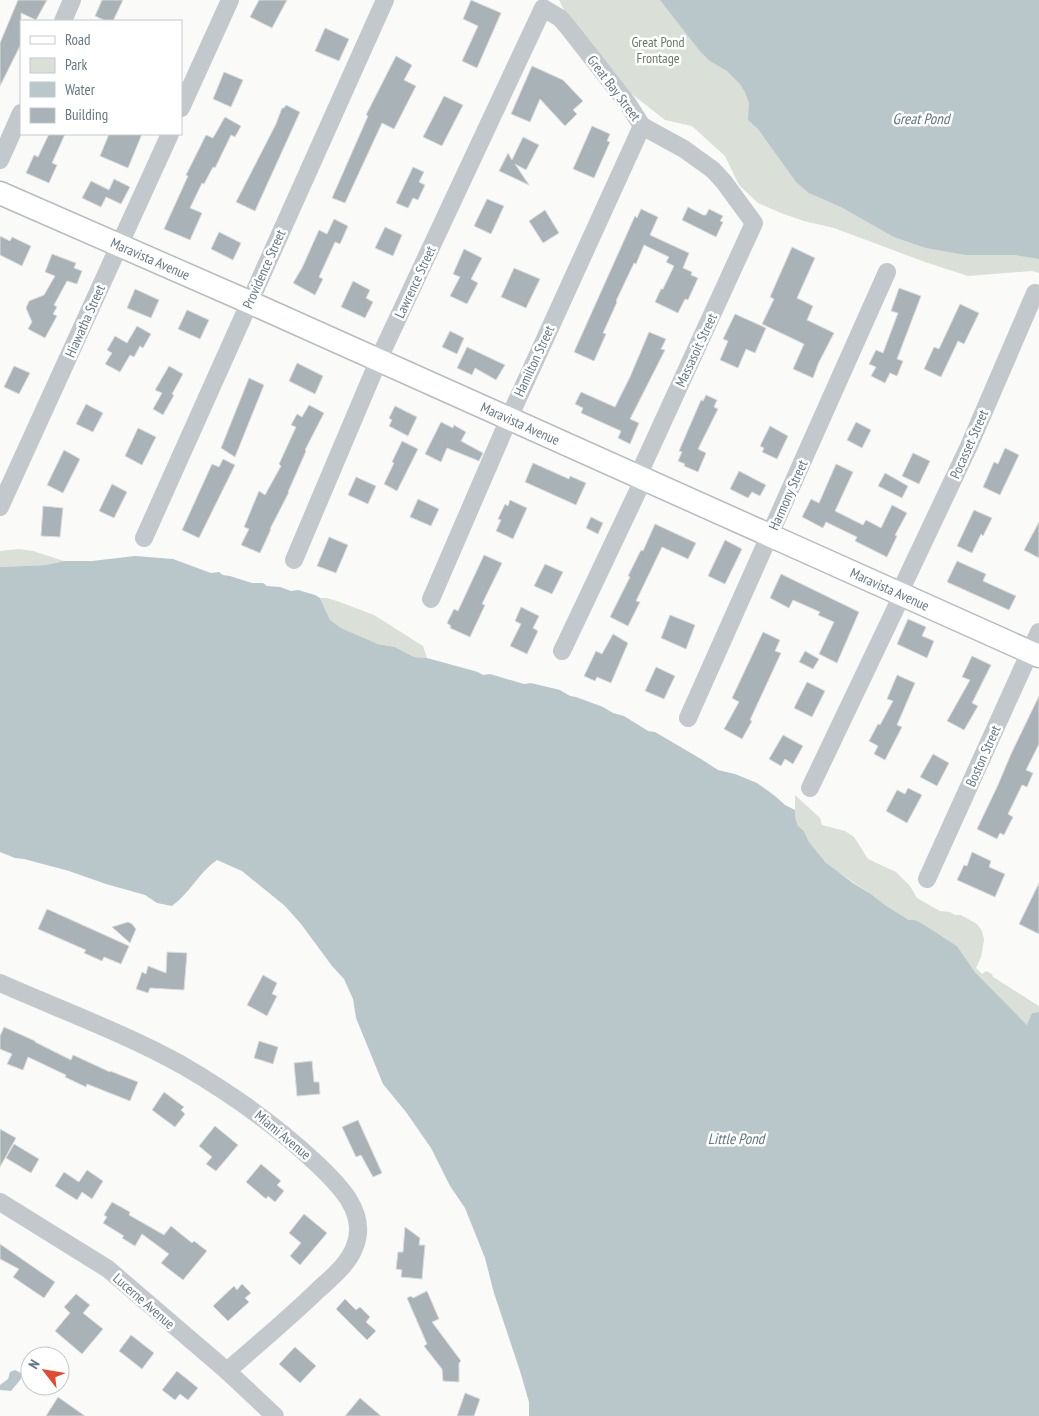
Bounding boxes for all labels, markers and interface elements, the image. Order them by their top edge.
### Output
legend [20,20,182,135]
text: Road [65,30,91,49]
park label: Great Pond Frontage [631,33,685,67]
street label: Great Bay Street [583,51,645,125]
text: Park [65,55,87,74]
text: Water [65,80,96,99]
text: Building [65,105,108,124]
water label: Great Pond [893,109,952,128]
street label: Providence Street [239,227,289,311]
street label: Maravista Avenue [108,234,193,284]
street label: Lawrence Street [390,243,440,321]
street label: Hiawatha Street [61,282,109,360]
street label: Massasoit Street [671,310,721,390]
street label: Hamilton Street [510,322,558,399]
street label: Maravista Avenue [478,398,563,449]
street label: Pocasset Street [946,407,992,481]
street label: Harmony Street [765,457,812,533]
street label: Maravista Avenue [847,564,932,615]
street label: Boston Street [962,722,1005,789]
street label: Miami Avenue [251,1106,315,1164]
water label: Little Pond [708,1129,767,1148]
street label: Lucerne Avenue [109,1269,179,1333]
north arrow [20,1346,70,1396]
text: N [24,1356,44,1372]

